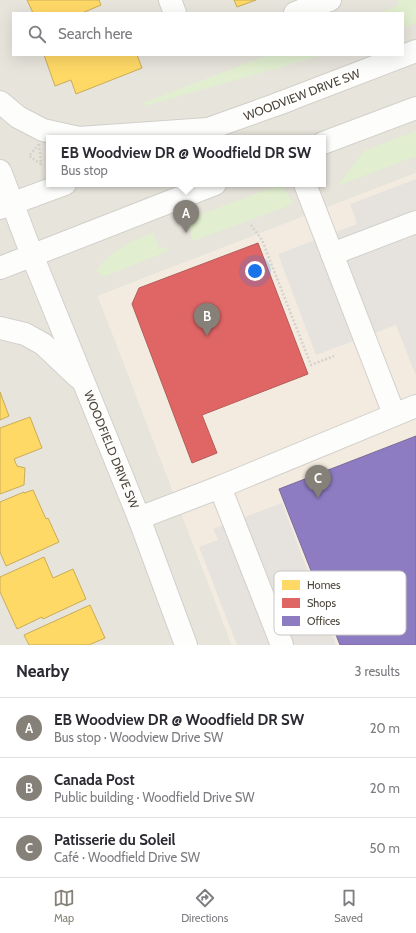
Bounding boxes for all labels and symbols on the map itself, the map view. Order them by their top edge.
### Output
street label: WOODVIEW DRIVE SW [242,65,363,124]
pin: A [173,200,199,233]
your location [245,261,265,281]
pin: B [194,303,220,336]
street label: WOODFIELD DRIVE SW [81,388,143,511]
pin: C [305,465,331,498]
legend [274,571,406,635]
text: Homes [307,578,341,592]
text: Shops [307,596,336,610]
text: Offices [307,614,341,628]

